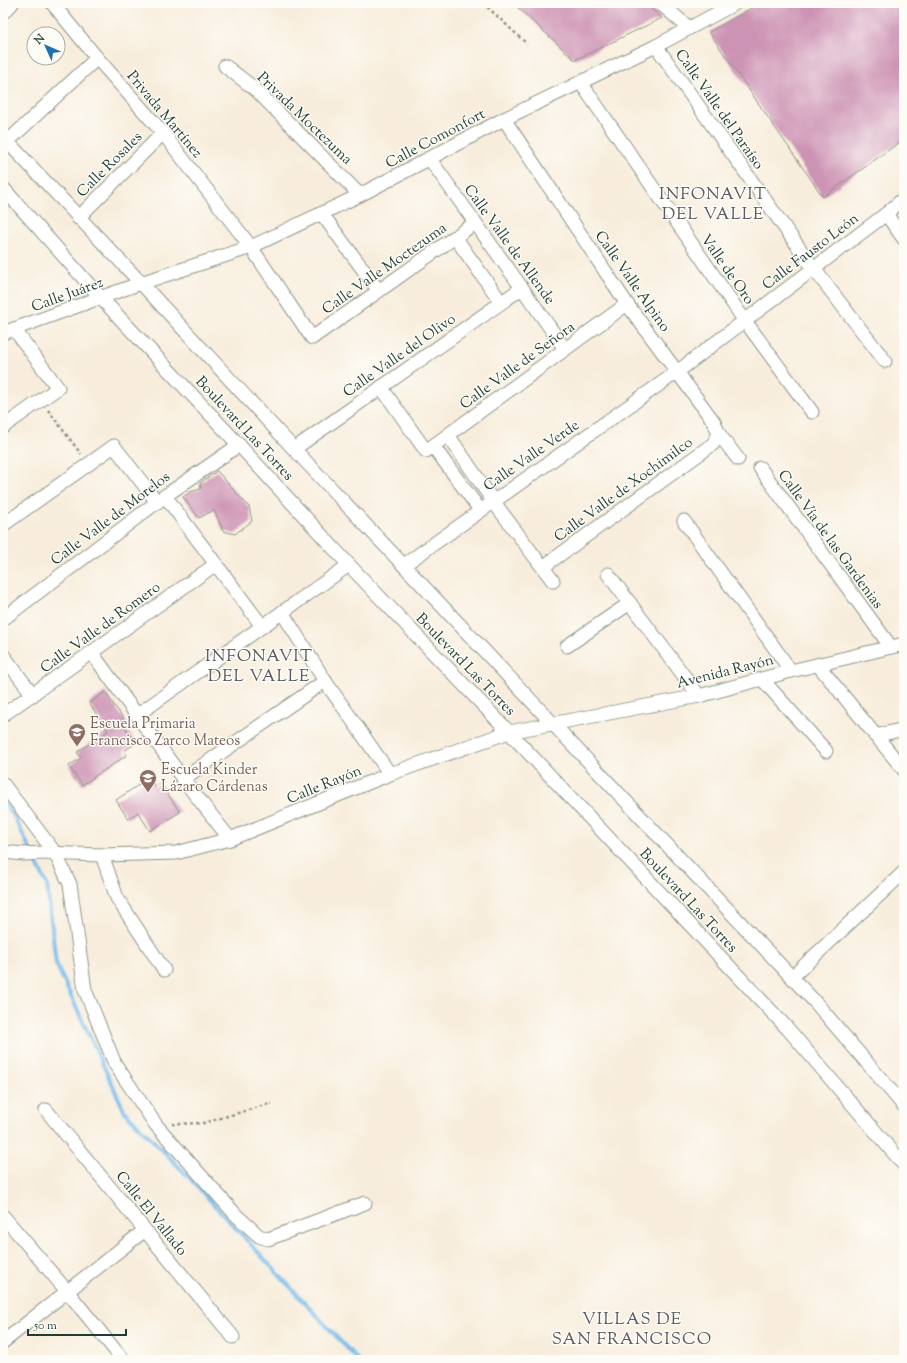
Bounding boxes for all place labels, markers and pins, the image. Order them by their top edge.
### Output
place label: Escuela Primaria Francisco Zarco Mateos [90,714,240,752]
school or university icon: Escuela Primaria Francisco Zarco Mateos [67,722,87,747]
place label: Escuela Kinder Lázaro Cárdenas [161,760,268,798]
school or university icon: Escuela Kinder Lázaro Cárdenas [138,768,158,793]

